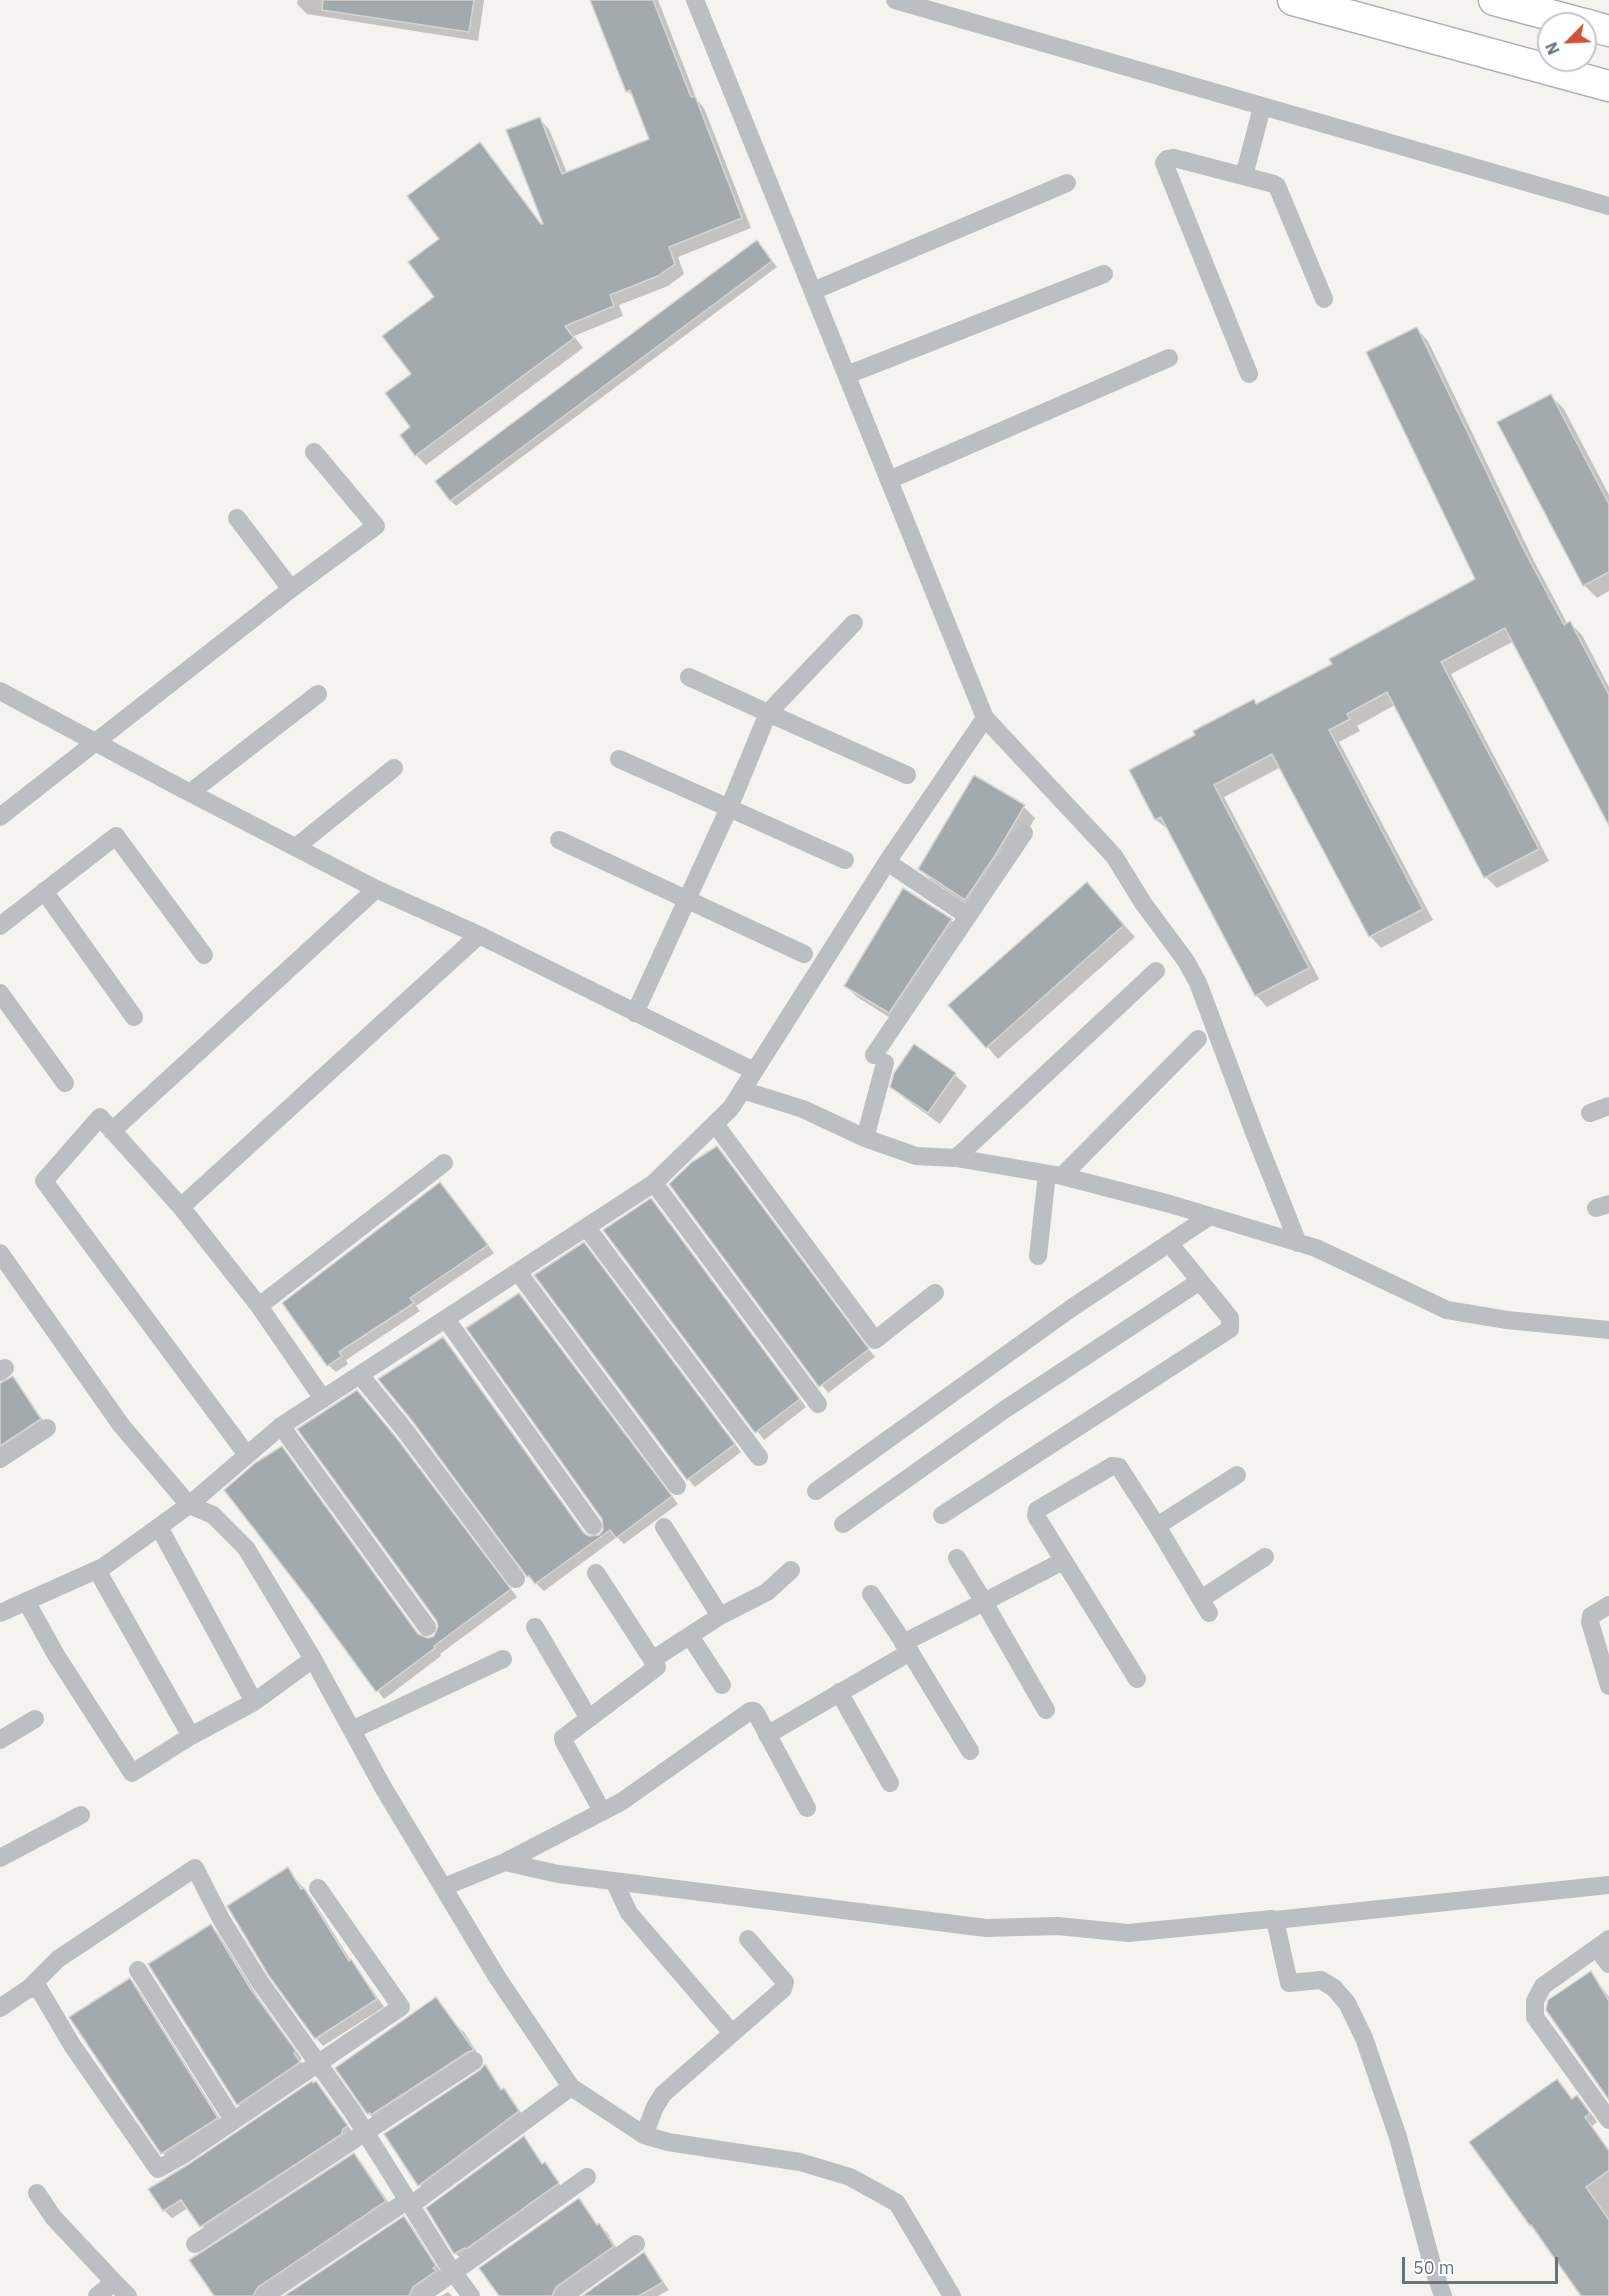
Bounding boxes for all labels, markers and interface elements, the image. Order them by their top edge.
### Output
north arrow [1537,12,1597,72]
text: N [1541,39,1564,58]
scale bar [1405,2245,1561,2283]
text: 50 m [1413,2256,1455,2279]

